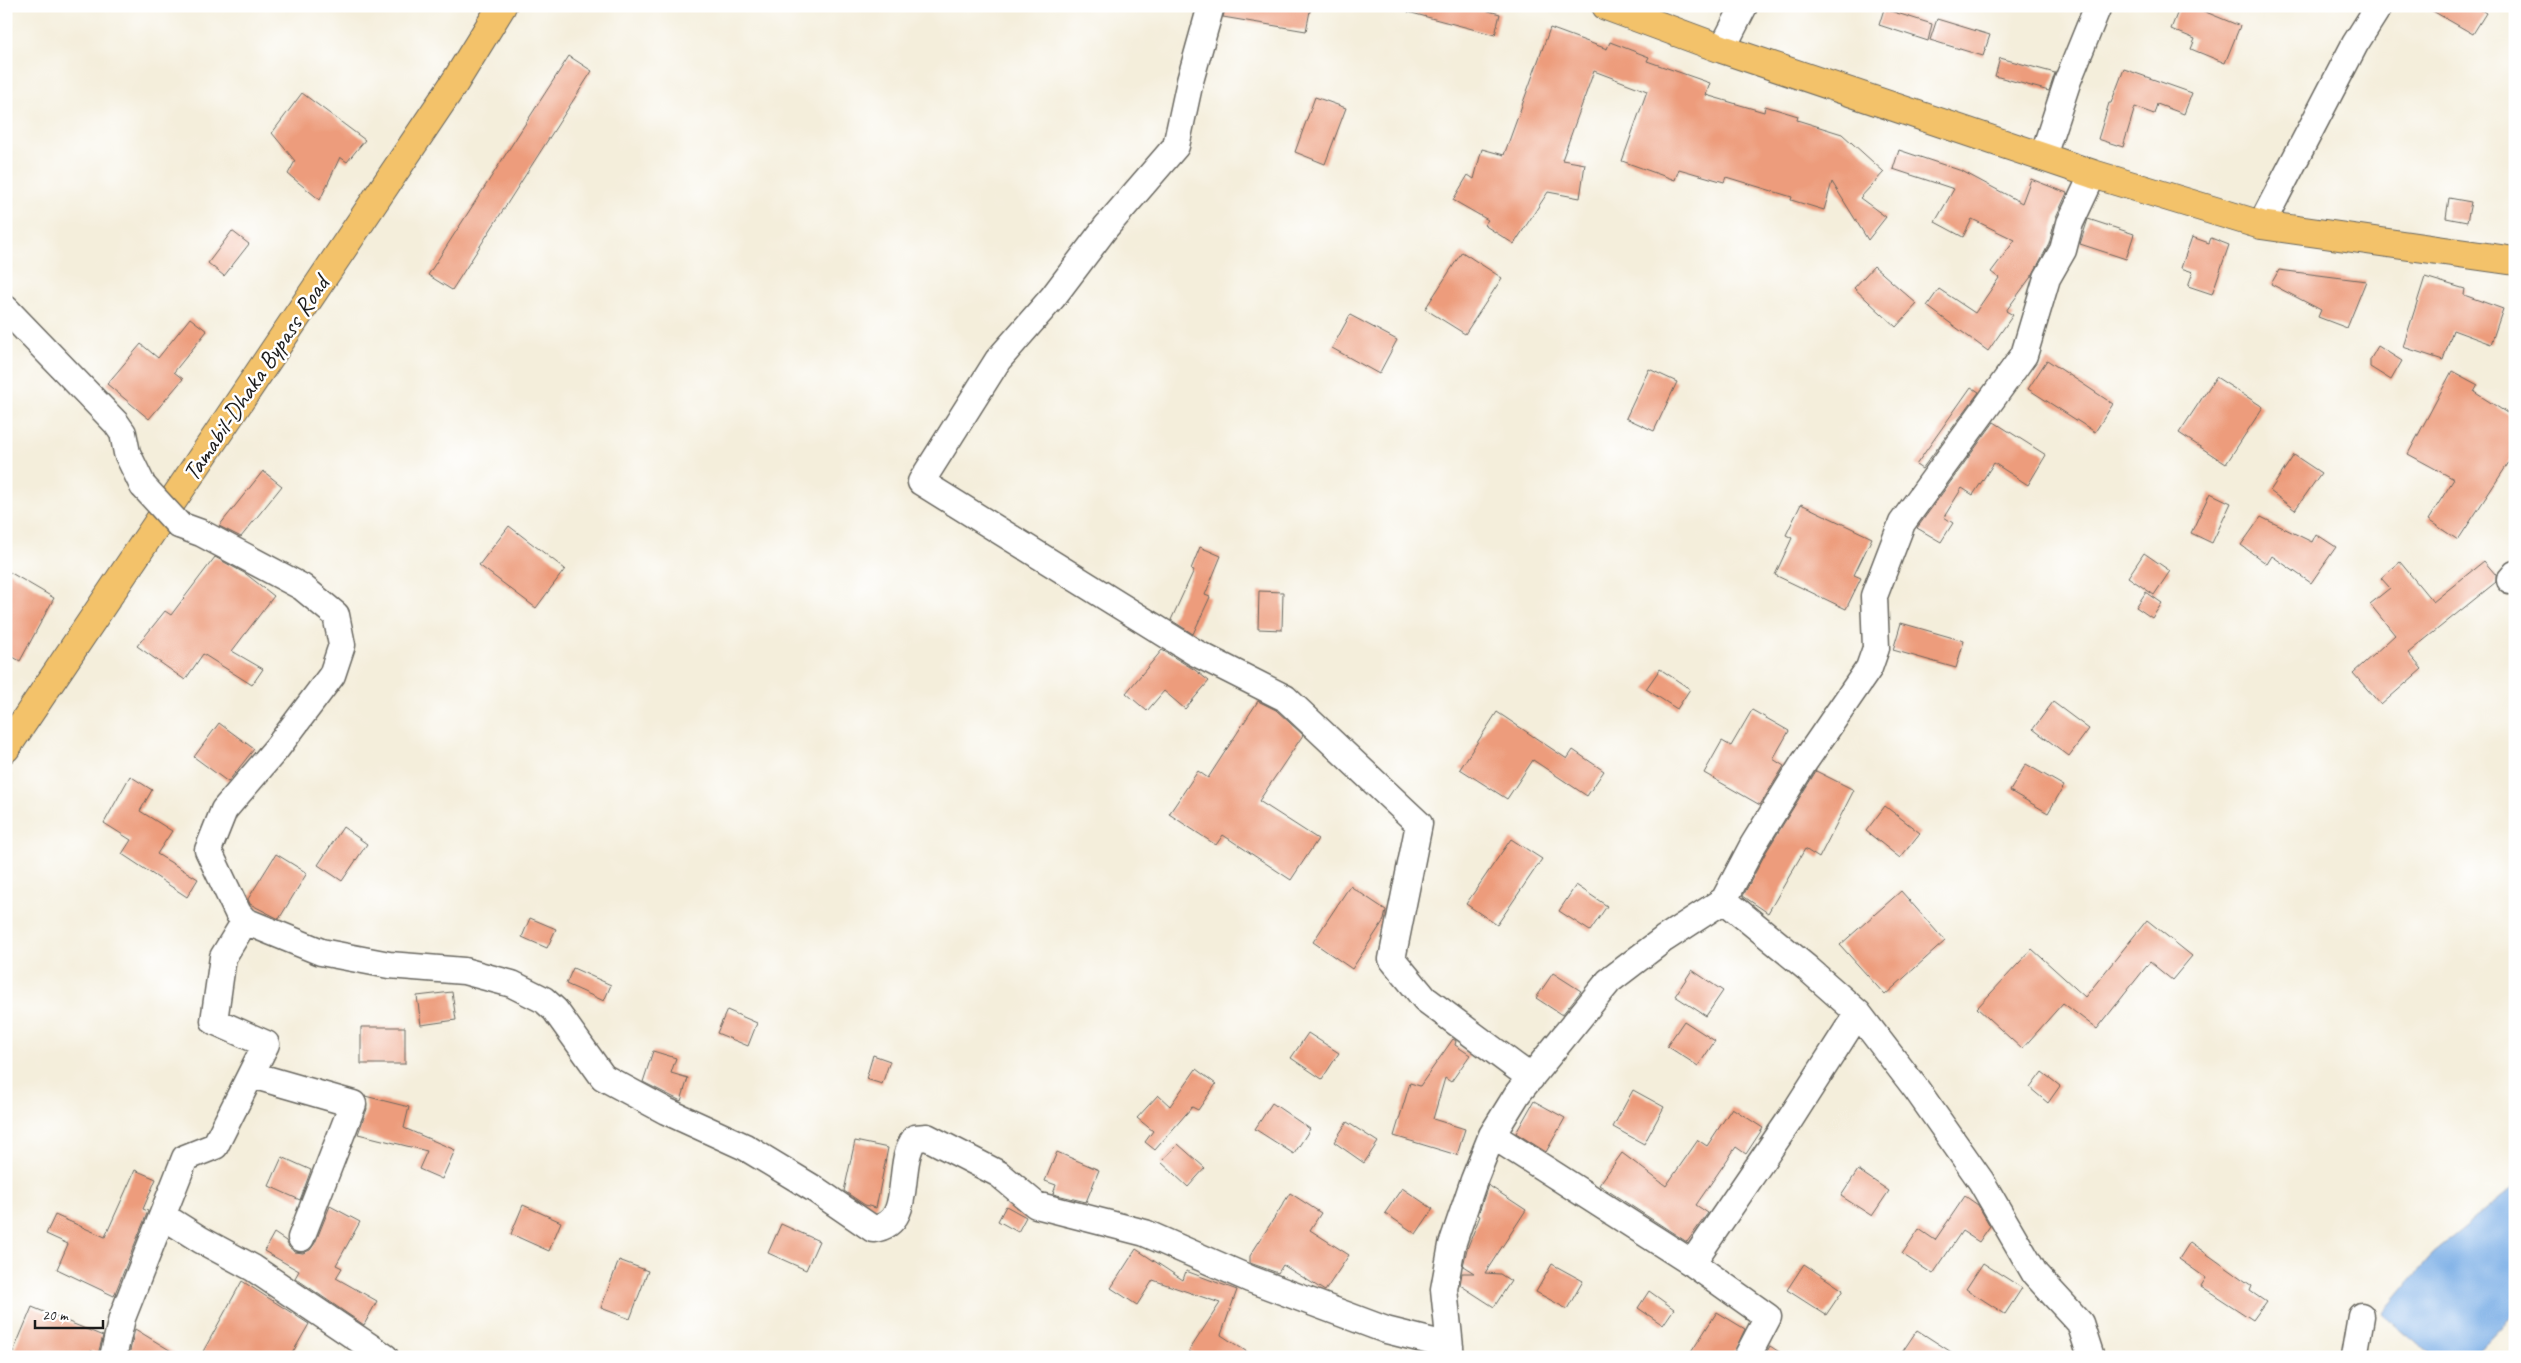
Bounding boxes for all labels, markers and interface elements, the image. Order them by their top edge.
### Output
street label: Tamabil-Dhaka Bypass Road [175,266,339,487]
scale bar [35,1298,102,1330]
text: 20 m [42,1306,69,1325]

